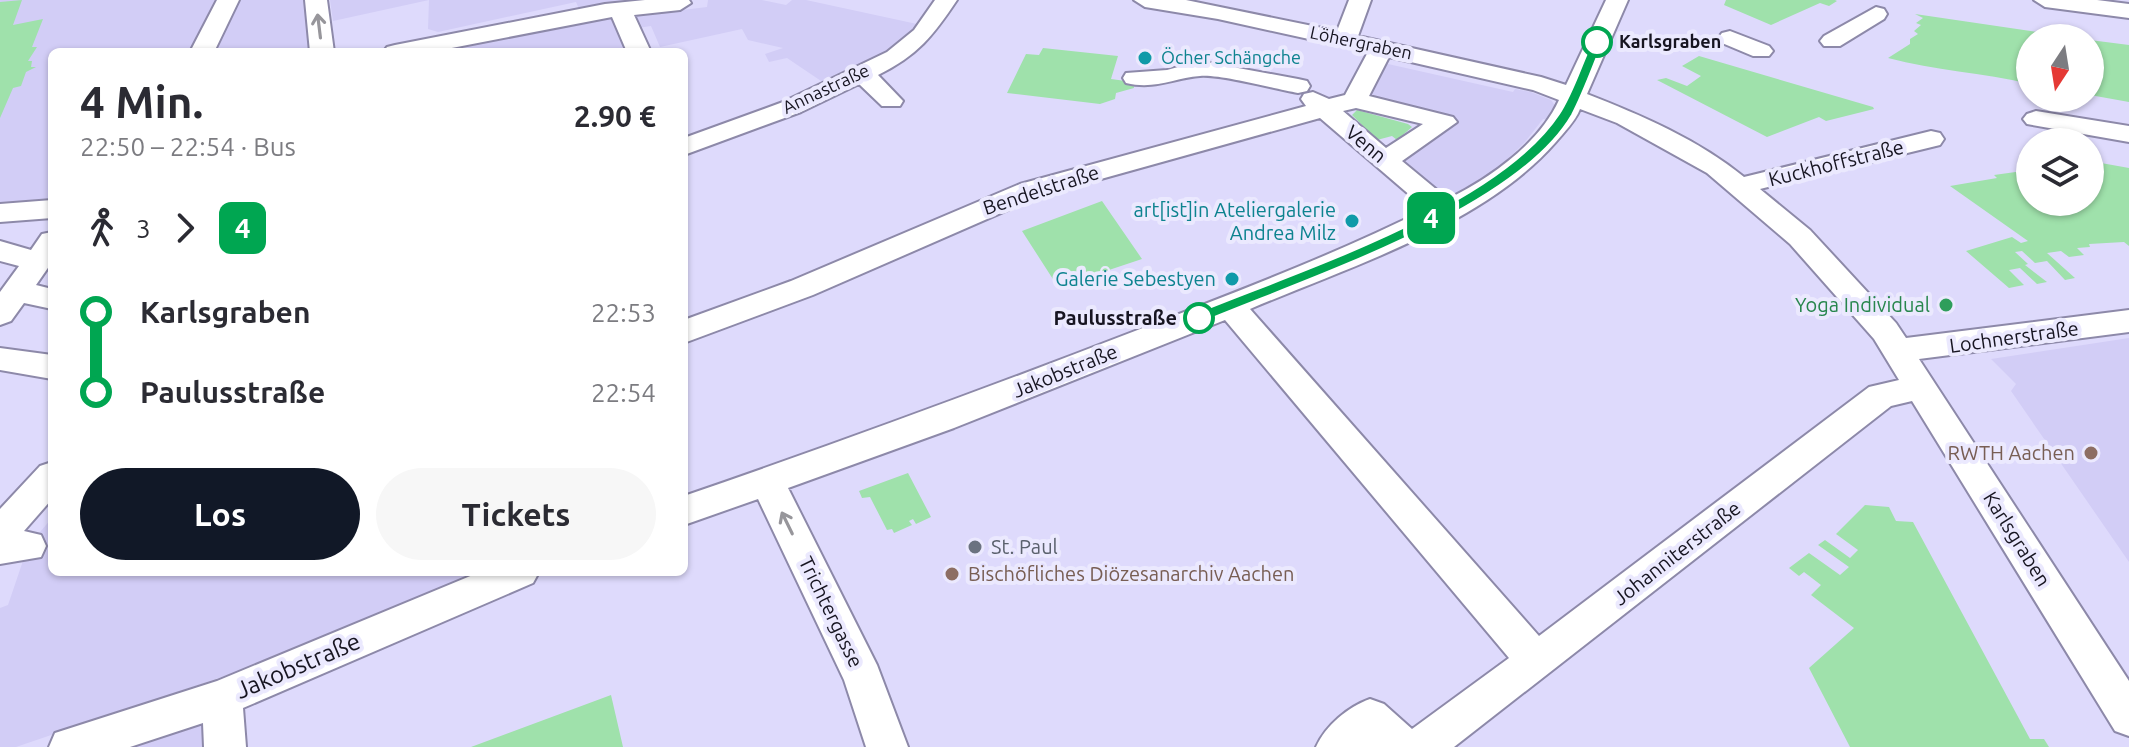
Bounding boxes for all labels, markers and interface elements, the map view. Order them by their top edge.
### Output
one-way arrow [311,13,326,40]
street label: Löhergraben [1308,21,1414,63]
north arrow [2016,24,2104,112]
map controls [2016,24,2104,216]
marker: Karlsgraben [1582,27,1612,57]
place label: Karlsgraben [1619,31,1721,51]
place label: Öcher Schängche [1161,47,1301,67]
marker: Öcher Schängche [1136,49,1154,67]
street label: Annastraße [779,59,872,117]
text: 4 Min. [80,77,203,126]
text: 2.90 € [574,99,656,133]
street label: Venn [1341,120,1391,167]
button: layers [2016,128,2104,216]
text: 22:50 – 22:54 · Bus [80,132,296,161]
street label: Kuckhoffstraße [1766,135,1906,190]
street label: Bendelstraße [980,160,1102,219]
line badge: 4 [1405,192,1457,244]
place label: art[ist]in Ateliergalerie Andrea Milz [1134,198,1336,244]
text: 4 [1423,202,1439,233]
icon: walk [80,206,124,250]
icon: forward [163,206,207,250]
text: 4 [235,212,250,243]
marker: art[ist]in Ateliergalerie Andrea Milz [1343,212,1361,230]
text: 3 [136,214,151,243]
place label: Galerie Sebestyen [1055,267,1216,290]
marker: Galerie Sebestyen [1223,270,1241,288]
place label: Yoga Individual [1795,293,1930,316]
text: Karlsgraben [140,295,310,329]
marker: Yoga Individual [1937,296,1955,314]
text: 22:53 [591,298,656,327]
marker: Paulusstraße [1184,303,1214,333]
place label: Paulusstraße [1054,306,1177,329]
street label: Lochnerstraße [1948,316,2080,357]
street label: Jakobstraße [1009,339,1120,402]
text: Paulusstraße [140,375,325,409]
text: 22:54 [591,378,656,407]
place label: RWTH Aachen [1948,441,2075,464]
marker: RWTH Aachen [2082,444,2100,462]
button: Los [80,468,360,560]
button: Tickets [376,468,656,560]
street label: Karlsgraben [1979,487,2056,590]
street label: Johanniterstraße [1609,496,1745,609]
one-way arrow [779,511,794,535]
place label: St. Paul [991,535,1058,558]
marker: St. Paul [966,538,984,556]
street label: Trichtergasse [795,553,868,671]
place label: Bischöfliches Diözesanarchiv Aachen [968,562,1295,585]
marker: Bischöfliches Diözesanarchiv Aachen [943,565,961,583]
street label: Jakobstraße [231,627,364,704]

